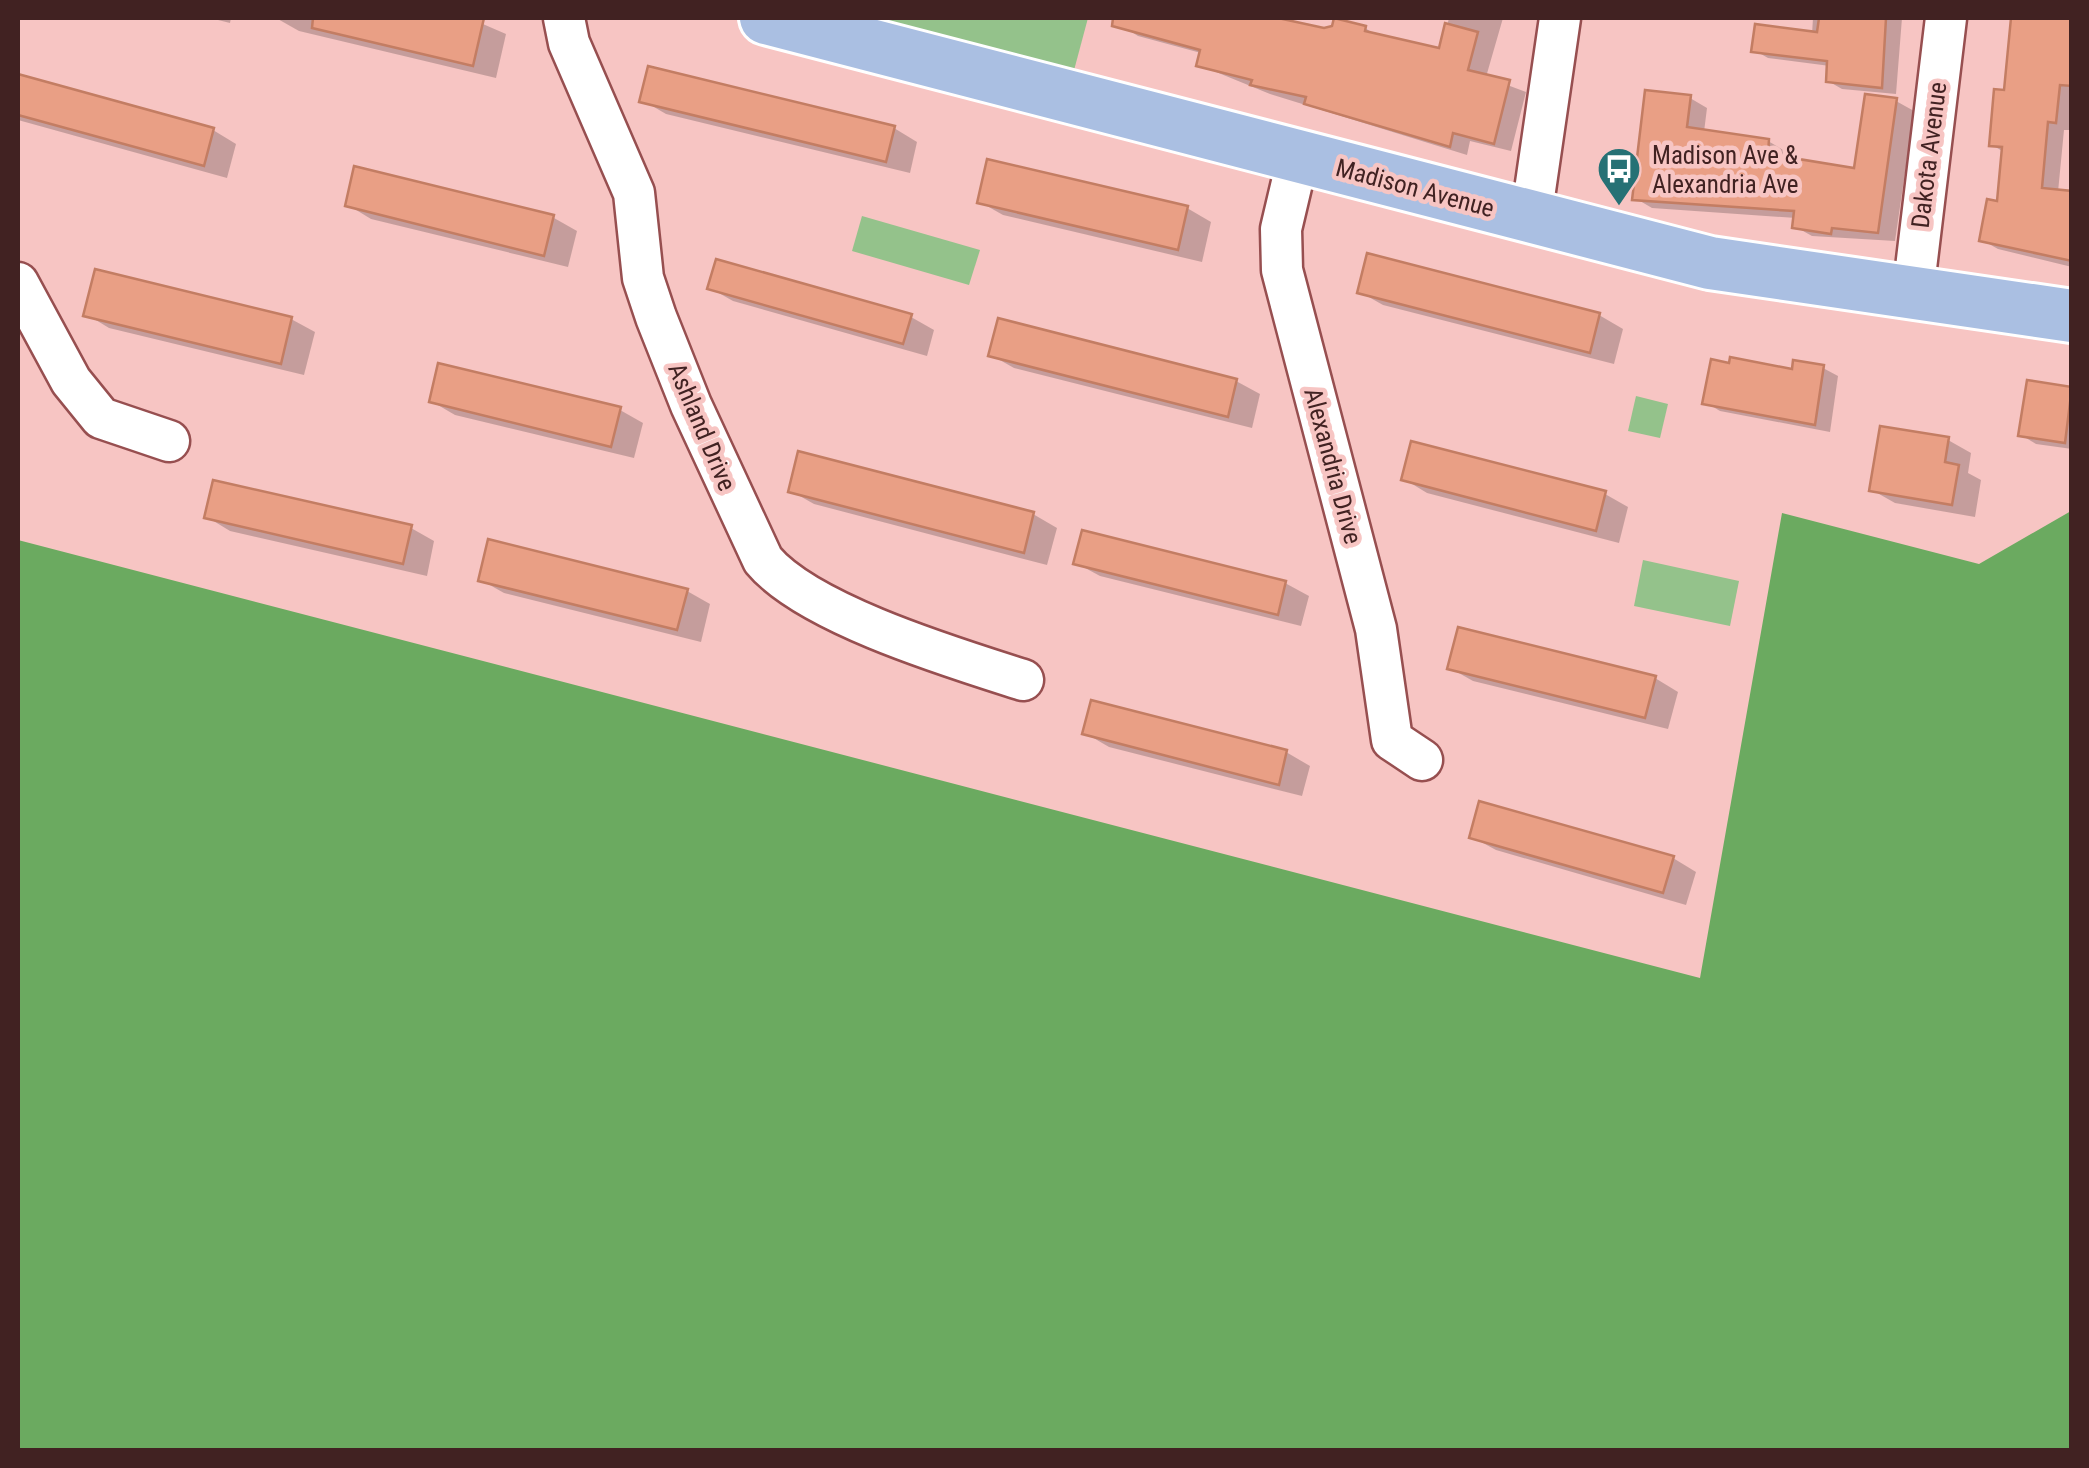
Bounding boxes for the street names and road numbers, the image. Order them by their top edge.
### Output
street label: Dakota Avenue [1906,80,1952,230]
street label: Madison Avenue [1333,153,1497,223]
street label: Ashland Drive [662,359,742,495]
street label: Alexandria Drive [1298,385,1368,547]

